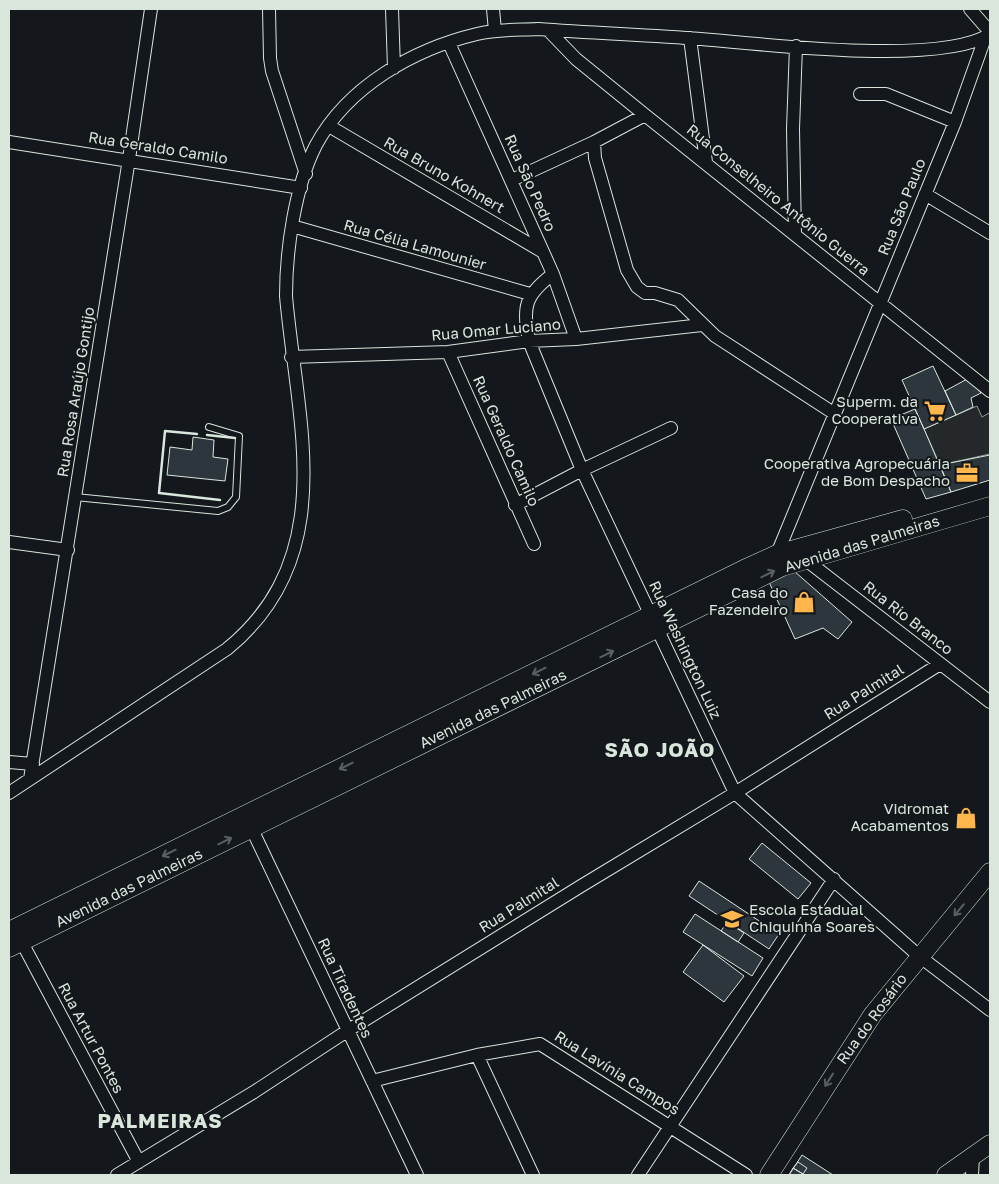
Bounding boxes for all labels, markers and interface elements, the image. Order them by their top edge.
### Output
street label: Rua Conselheiro Antônio Guerra [684,120,874,279]
street label: Rua Geraldo Camilo [87,127,229,167]
street label: Rua São Pedro [501,131,560,234]
street label: Rua Bruno Kohnert [381,132,508,216]
street label: Rua São Paulo [873,156,929,258]
street label: Rua Célia Lamounier [342,215,489,273]
street label: Rua Rosa Araújo Gontijo [53,305,97,478]
street label: Rua Omar Luciano [430,314,561,344]
street label: Rua Geraldo Camilo [470,373,544,509]
place label: Superm. da Cooperativa [831,392,918,427]
supermarket icon: Superm. da Cooperativa [922,398,948,424]
place label: Cooperativa Agropecuária de Bom Despacho [764,454,950,489]
office icon: Cooperativa Agropecuária de Bom Despacho [954,460,980,486]
street label: Avenida das Palmeiras [782,511,941,575]
one-way arrow [760,569,775,578]
street label: Rua Rio Branco [860,577,957,658]
street label: Rua Washington Luiz [646,578,726,722]
place label: Casa do Fazendeiro [709,583,788,618]
shop icon: Casa do Fazendeiro [791,589,817,615]
one-way arrow [599,648,614,658]
street label: Rua Palmital [820,659,907,723]
street label: Avenida das Palmeiras [416,665,569,752]
one-way arrow [532,666,547,676]
district label: SÃO JOÃO [604,737,716,761]
one-way arrow [339,761,354,771]
place label: Vidromat Acabamentos [851,799,949,834]
shop icon: Vidromat Acabamentos [953,805,979,831]
one-way arrow [217,836,232,845]
street label: Avenida das Palmeiras [52,844,205,931]
one-way arrow [162,849,177,858]
street label: Rua Palmital [475,872,562,936]
place label: Escola Estadual Chiquinha Soares [749,900,875,935]
one-way arrow [953,903,964,916]
school or university icon: Escola Estadual Chiquinha Soares [719,906,745,932]
street label: Rua Tiradentes [315,935,377,1041]
street label: Rua do Rosário [832,970,910,1067]
street label: Rua Artur Pontes [55,979,129,1096]
street label: Rua Lavínia Campos [552,1026,683,1118]
one-way arrow [824,1073,834,1087]
district label: PALMEIRAS [97,1108,223,1132]

